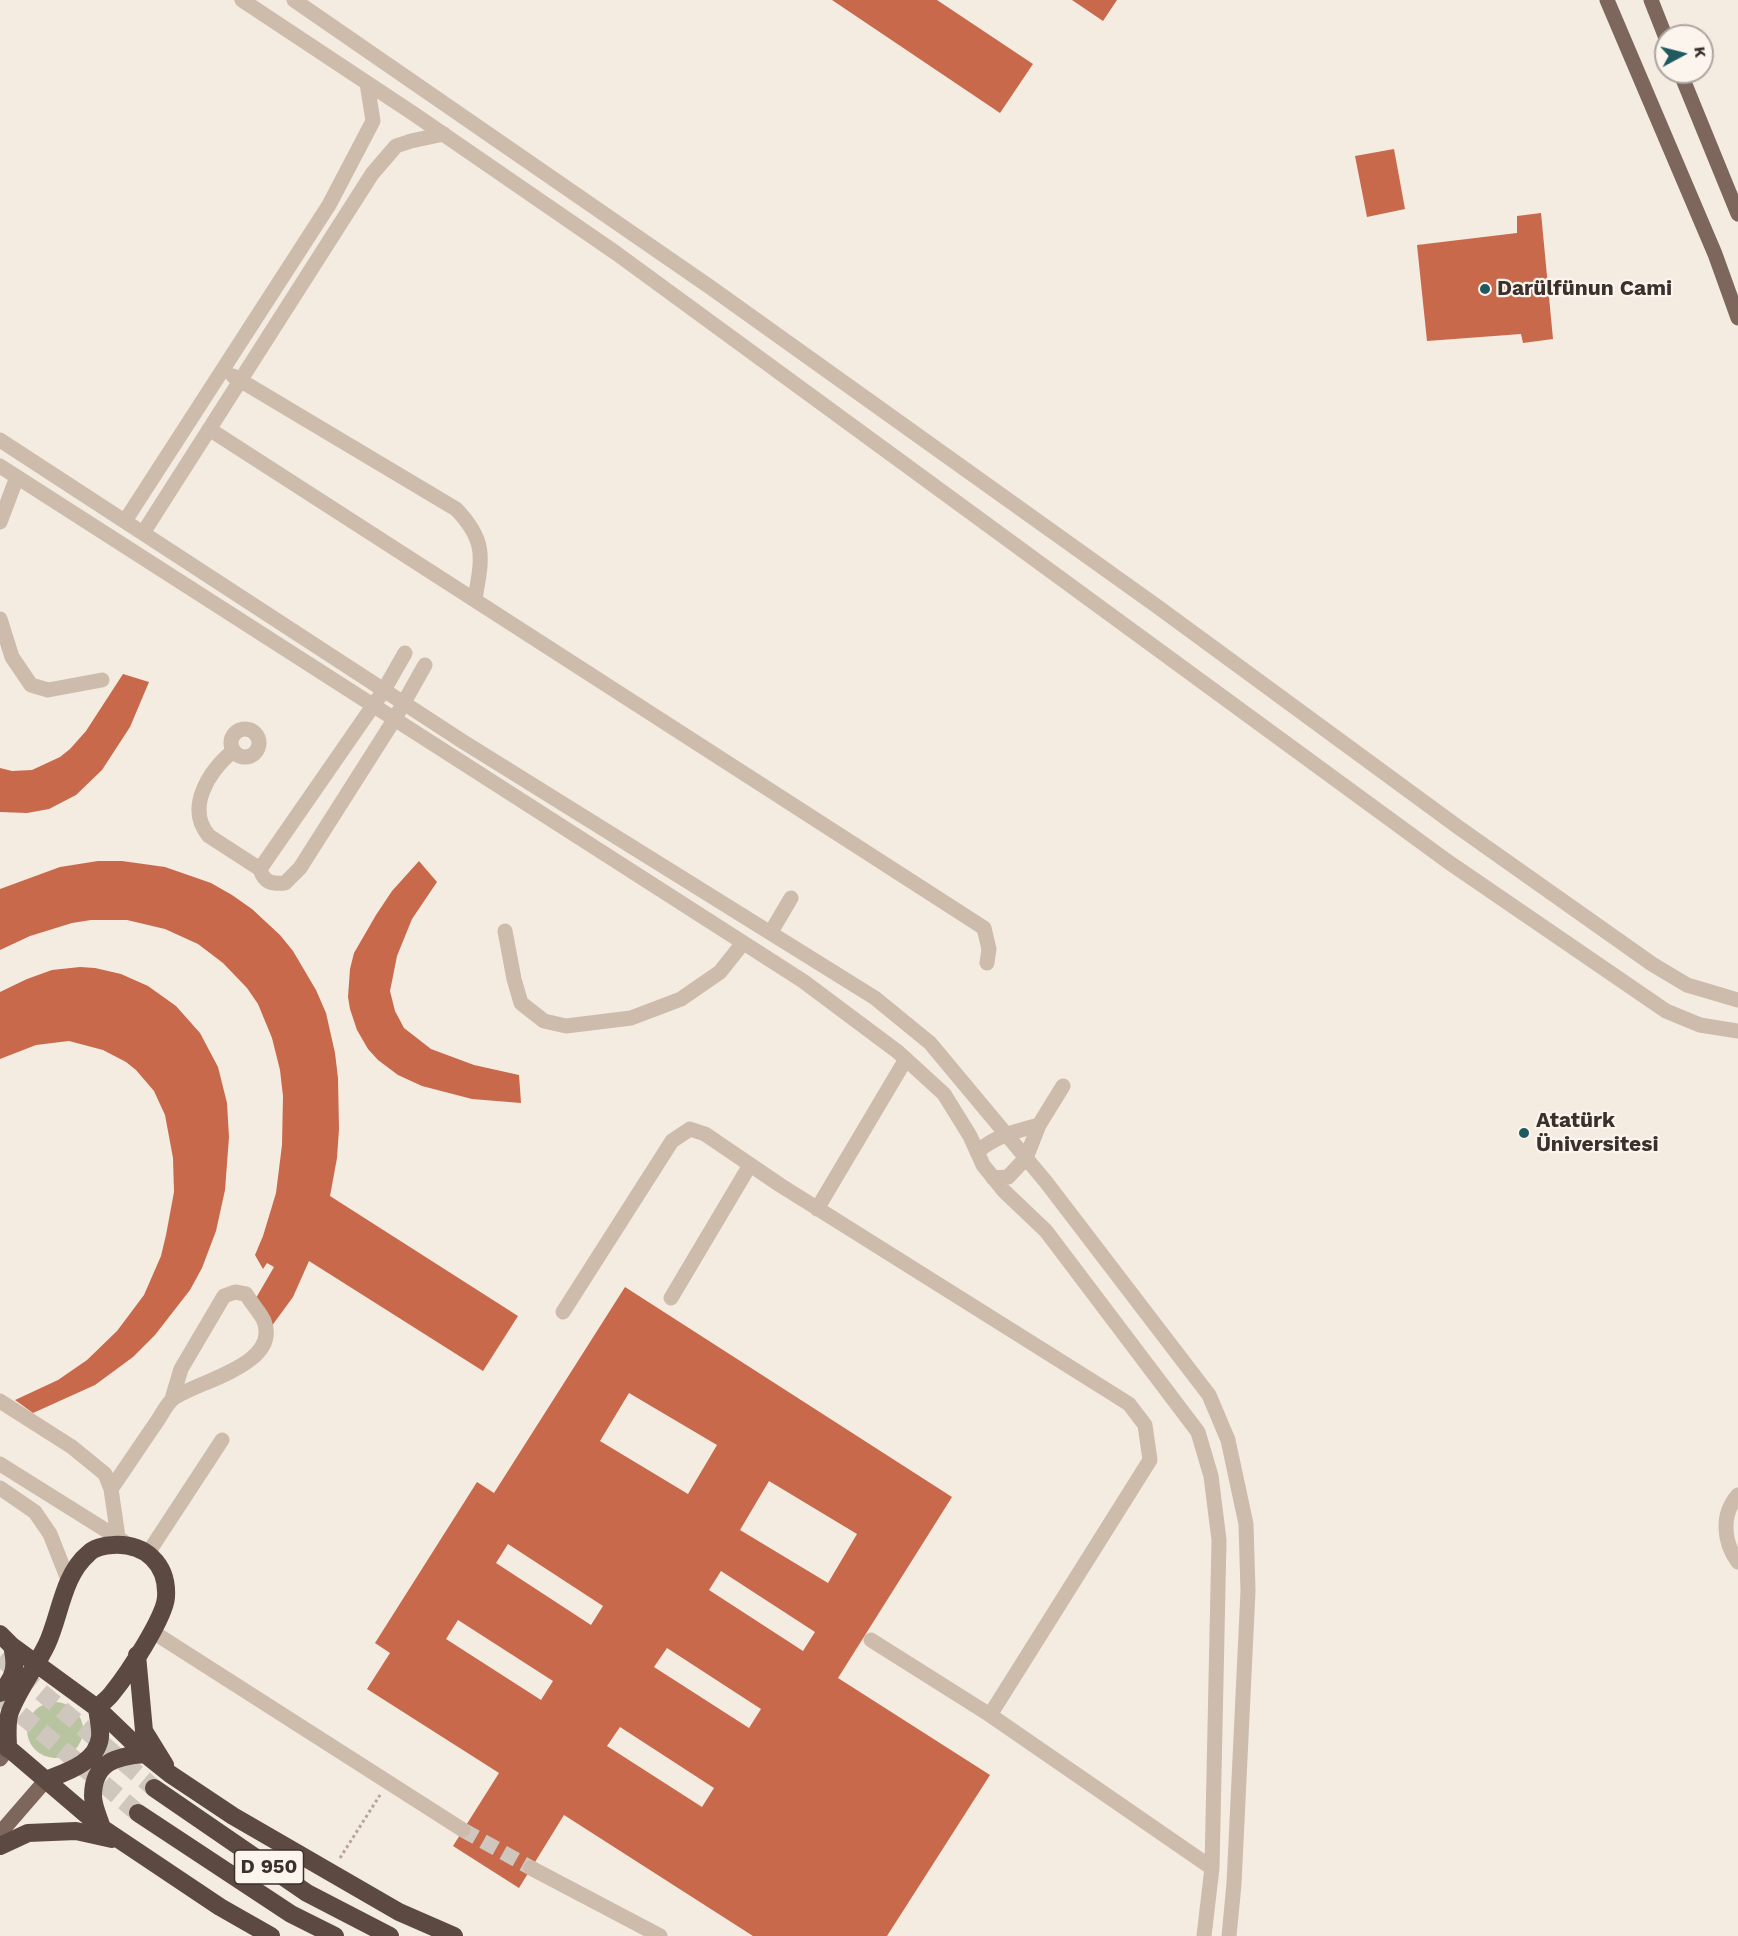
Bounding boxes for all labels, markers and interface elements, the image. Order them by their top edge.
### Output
north arrow [1654,24,1714,84]
text: K [1690,45,1710,59]
place label: Darülfünun Cami [1497,276,1672,302]
marker: Darülfünun Cami [1478,282,1492,296]
place label: Atatürk Üniversitesi [1536,1108,1659,1158]
marker: Atatürk Üniversitesi [1517,1126,1531,1140]
road number: D 950 [234,1850,304,1884]

